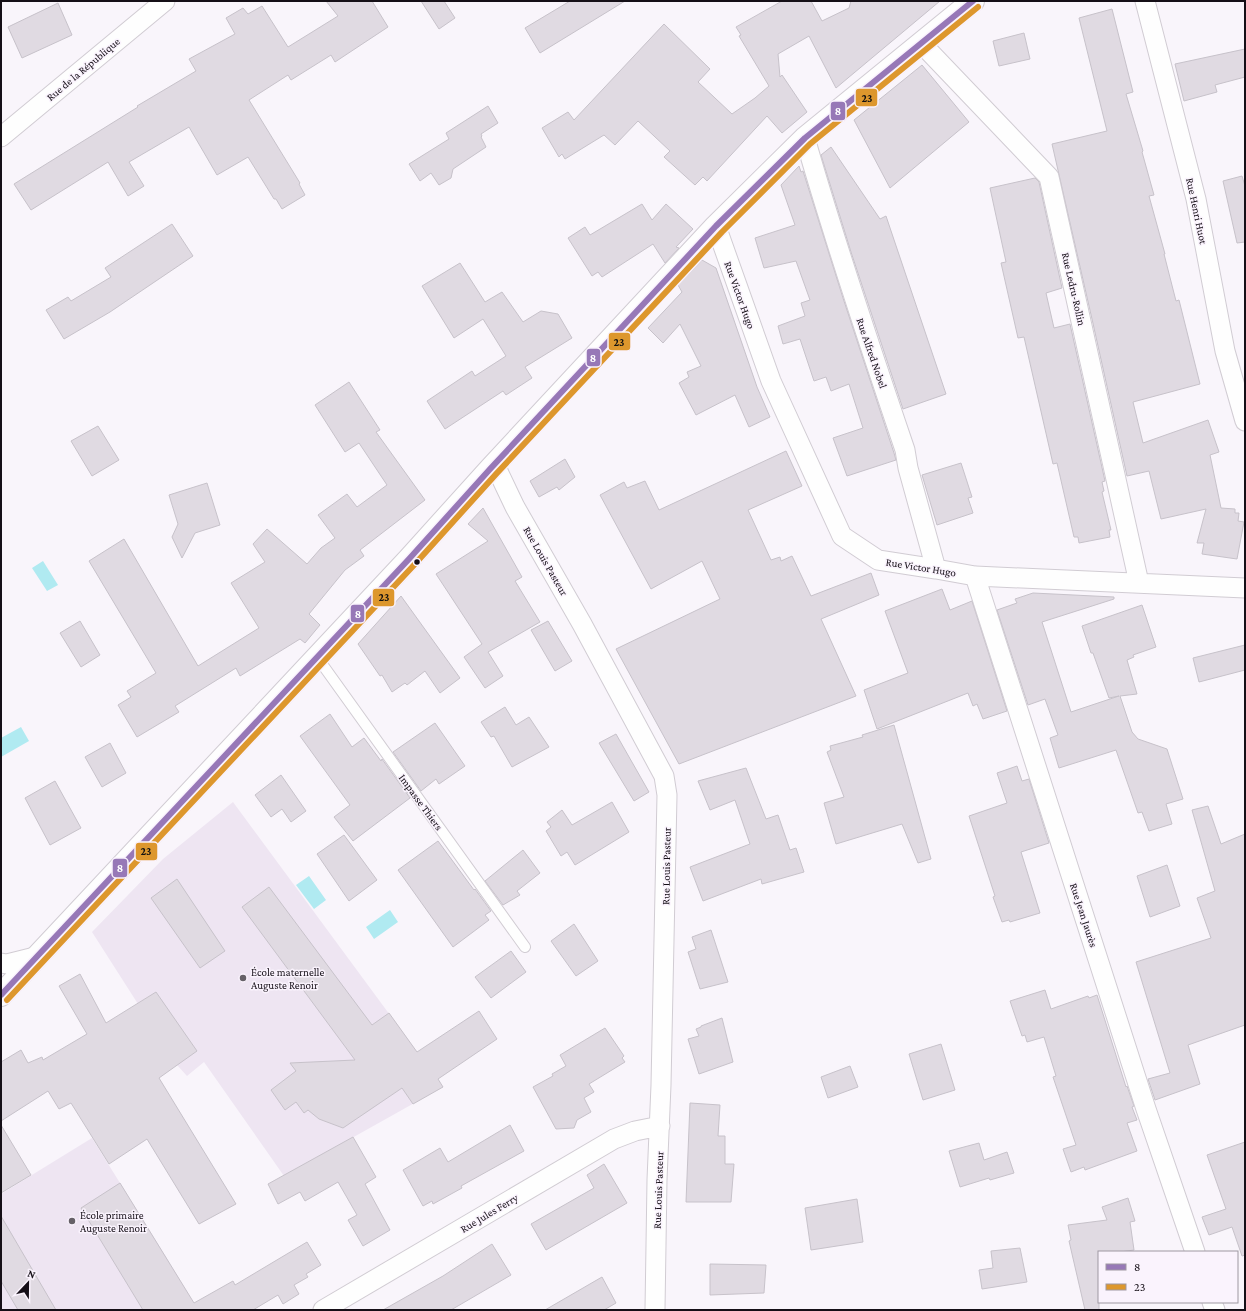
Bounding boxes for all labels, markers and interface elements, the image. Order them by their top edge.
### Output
street label: Rue de la République [44,35,123,104]
line badge: 23 [855,88,878,107]
text: 23 [862,92,872,104]
line badge: 8 [830,101,846,121]
text: 8 [835,105,841,117]
street label: Rue Henri Huot [1184,177,1210,246]
street label: Rue Ledru-Rollin [1060,251,1088,327]
street label: Rue Victor Hugo [721,260,758,331]
street label: Rue Alfred Nobel [854,316,890,390]
line badge: 23 [608,332,631,351]
text: 23 [614,336,624,348]
line badge: 8 [586,348,601,367]
text: 8 [590,352,596,364]
street label: Rue Louis Pasteur [521,524,571,598]
street label: Rue Victor Hugo [885,556,958,580]
unlabelled marker [412,557,422,567]
line badge: 23 [372,588,395,607]
text: 23 [379,591,389,603]
line badge: 8 [350,604,365,623]
text: 8 [355,608,361,620]
street label: Impasse Thiers [396,772,445,833]
street label: Rue Louis Pasteur [659,827,673,905]
line badge: 23 [135,842,158,861]
text: 23 [141,845,151,857]
line badge: 8 [112,858,128,878]
text: 8 [117,862,123,874]
street label: Rue Jean Jaurès [1067,881,1100,949]
place label: École maternelle Auguste Renoir [251,966,324,992]
marker: École maternelle Auguste Renoir [238,973,248,983]
street label: Rue Louis Pasteur [651,1151,665,1229]
street label: Rue Jules Ferry [458,1191,521,1236]
place label: École primaire Auguste Renoir [80,1209,147,1235]
marker: École primaire Auguste Renoir [67,1216,77,1226]
legend [1098,1251,1238,1303]
text: 8 [1134,1260,1140,1274]
north arrow [8,1263,48,1303]
text: N [26,1267,38,1281]
text: 23 [1134,1280,1146,1294]

